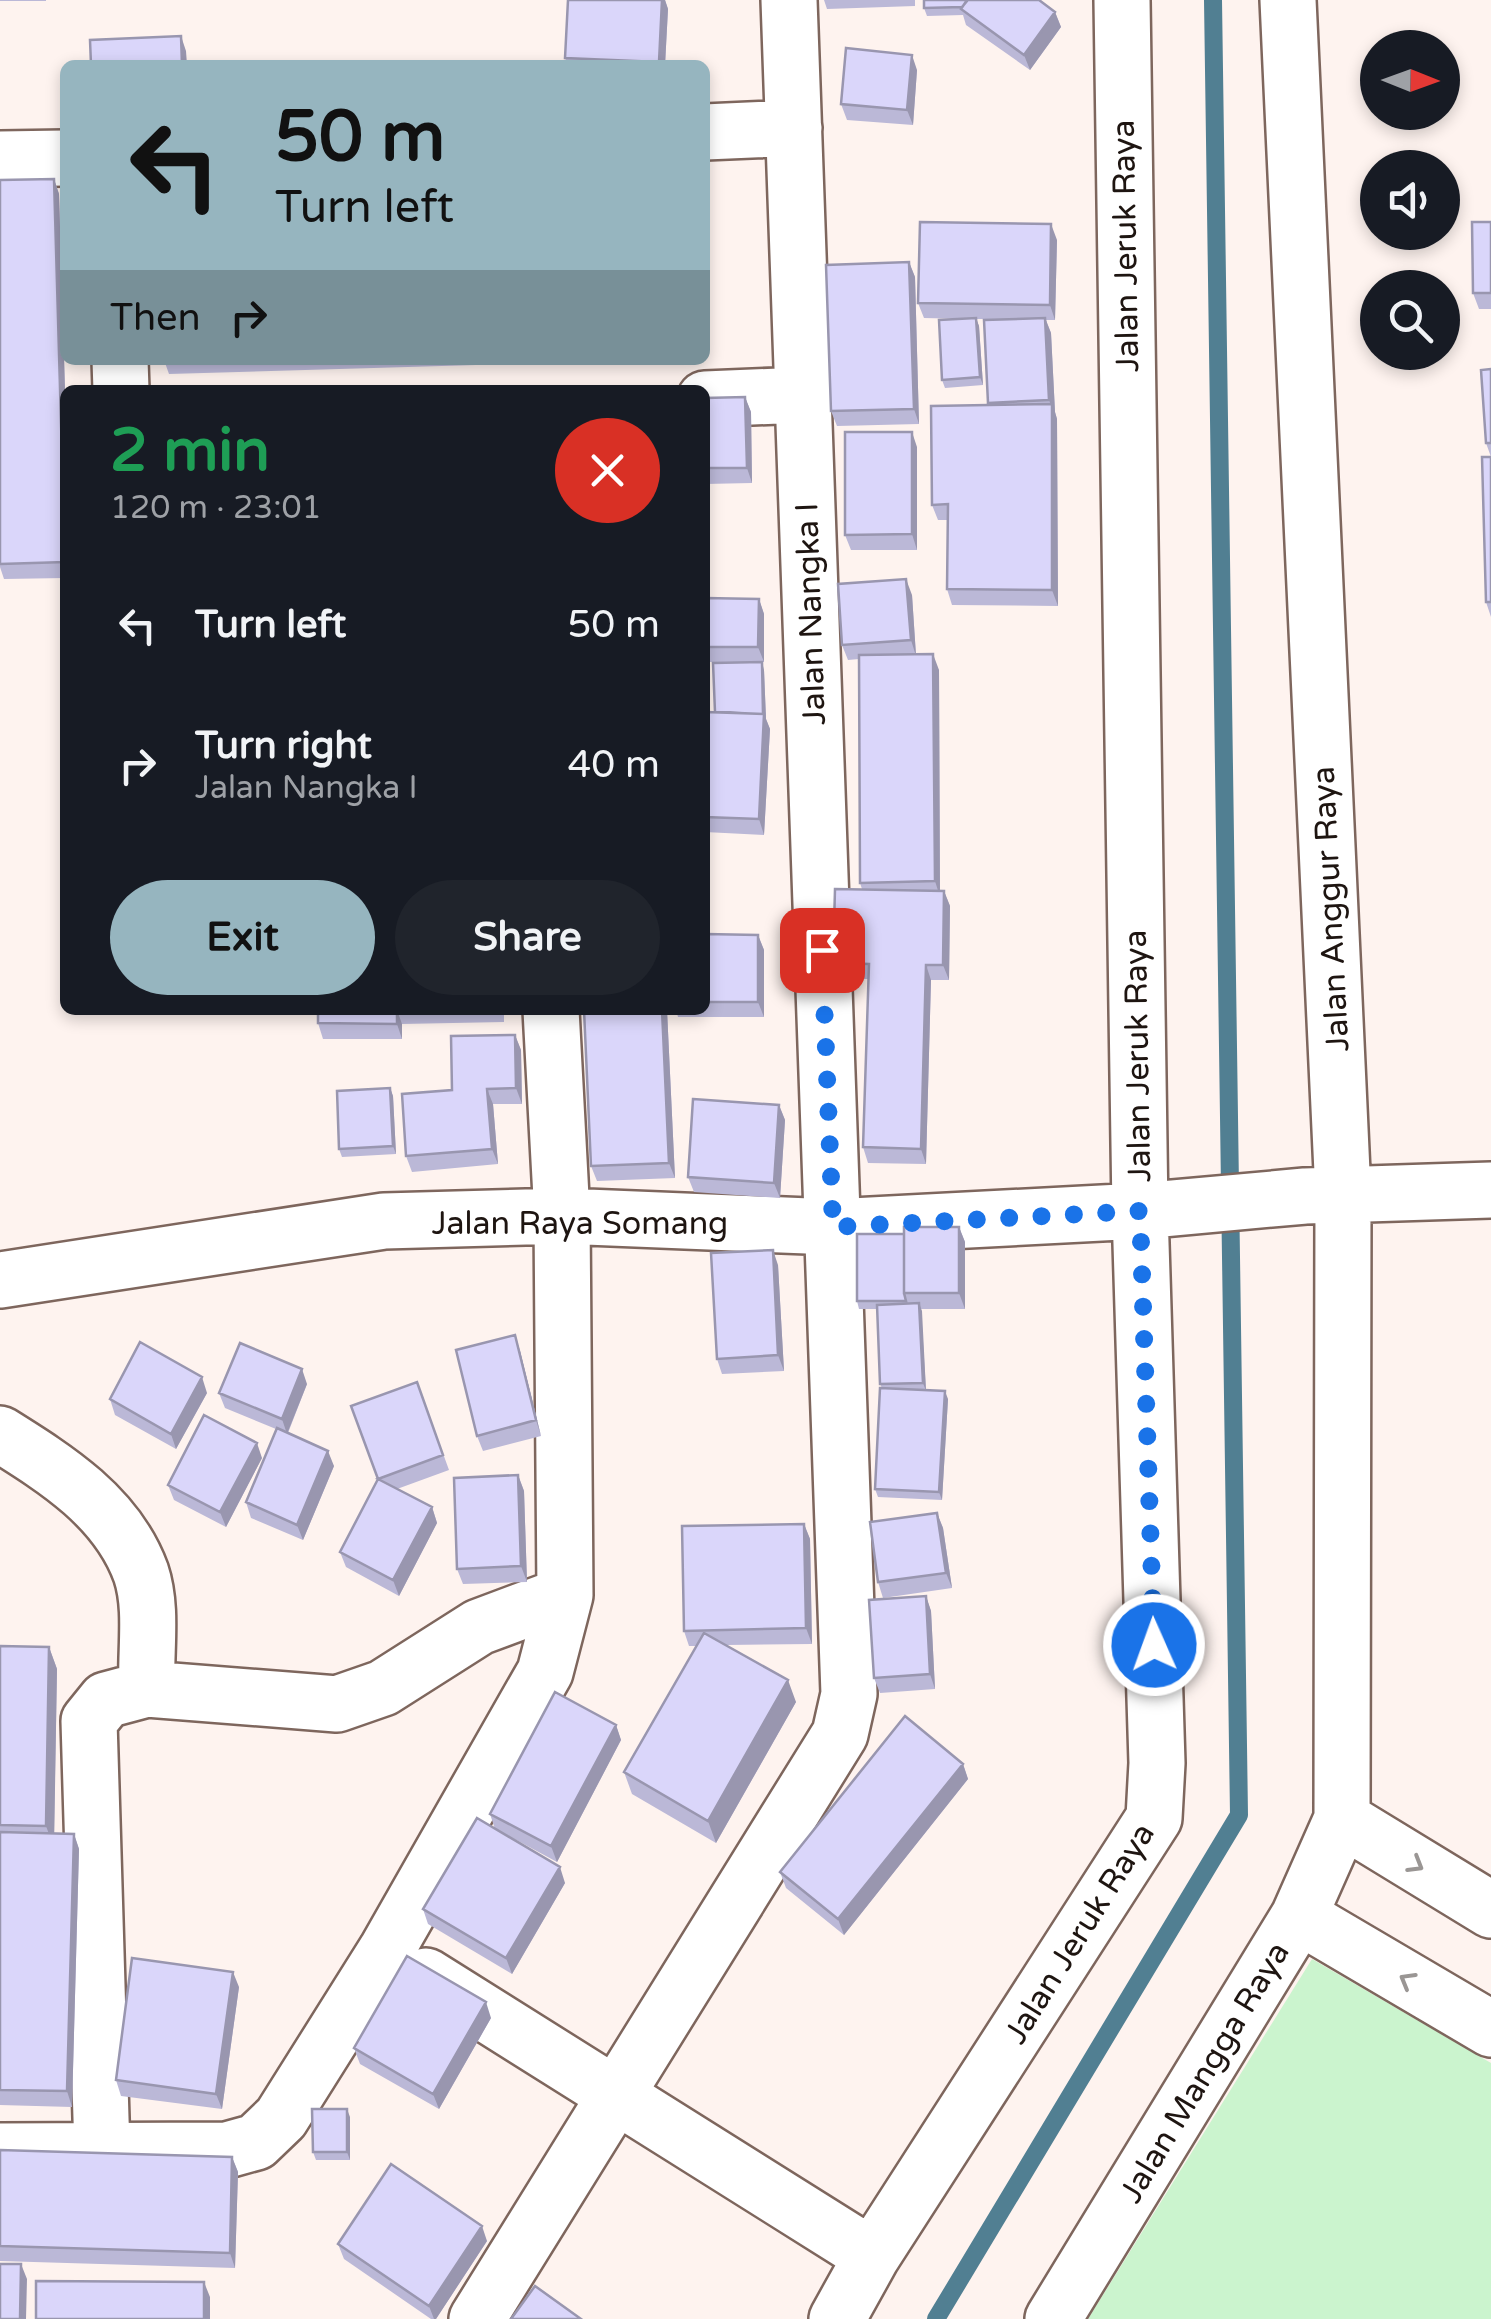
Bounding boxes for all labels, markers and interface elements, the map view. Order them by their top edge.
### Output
north arrow [1360,30,1460,130]
map controls [1360,30,1460,370]
text: 50 m [275,96,445,180]
icon: left [110,100,240,230]
street label: Jalan Jeruk Raya [1105,119,1147,373]
button: sound [1360,150,1460,250]
text: Turn left [275,181,454,235]
button: search [1360,270,1460,370]
icon: right [221,290,276,345]
text: Then [110,295,201,341]
text: 2 min [110,415,270,487]
button: close [555,418,660,523]
text: 120 m · 23:01 [110,489,322,527]
street label: Jalan Nangka I [788,502,834,726]
icon: left [110,598,165,653]
text: Turn left [195,602,346,648]
text: 50 m [568,602,660,648]
text: Turn right [195,723,372,769]
icon: right [110,738,165,793]
text: 40 m [568,742,660,788]
street label: Jalan Anggur Raya [1305,765,1357,1053]
text: Jalan Nangka I [195,769,418,807]
button: Exit [110,880,375,995]
button: Share [395,880,660,995]
pin [780,908,865,993]
icon: arrive [795,923,850,978]
street label: Jalan Jeruk Raya [1117,929,1159,1183]
street label: Jalan Raya Somang [432,1205,728,1243]
position arrow [1102,1593,1206,1697]
street label: Jalan Jeruk Raya [997,1816,1163,2051]
one-way arrow [1405,1853,1423,1872]
street label: Jalan Mangga Raya [1112,1935,1298,2210]
one-way arrow [1400,1972,1418,1992]

